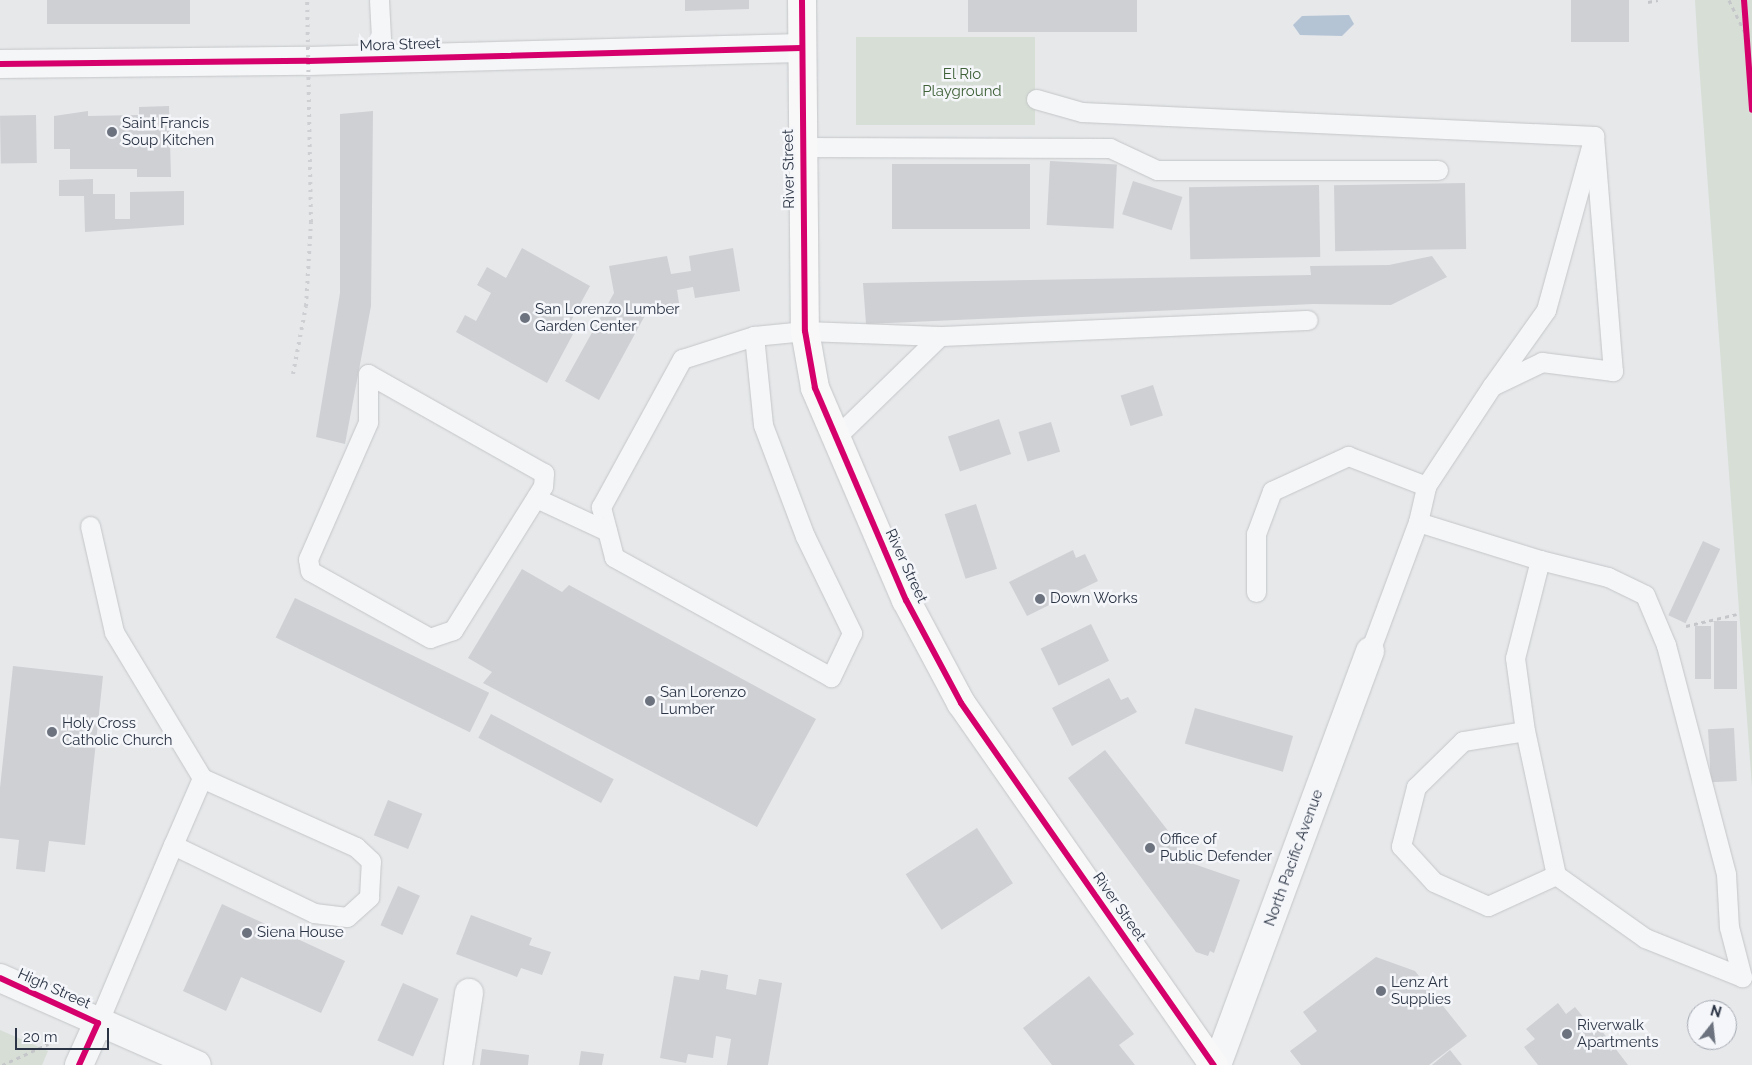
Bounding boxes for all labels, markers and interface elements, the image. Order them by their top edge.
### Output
street label: Mora Street [359,35,441,55]
park label: El Rio Playground [922,65,1002,100]
place label: Saint Francis Soup Kitchen [122,114,214,149]
marker: Saint Francis Soup Kitchen [106,126,118,138]
street label: River Street [779,129,799,209]
place label: San Lorenzo Lumber Garden Center [535,300,680,335]
marker: San Lorenzo Lumber Garden Center [519,312,531,324]
street label: River Street [881,526,931,606]
place label: Down Works [1050,590,1138,608]
marker: Down Works [1034,593,1046,605]
place label: San Lorenzo Lumber [660,683,746,718]
marker: San Lorenzo Lumber [644,695,656,707]
place label: Holy Cross Catholic Church [62,714,172,749]
marker: Holy Cross Catholic Church [46,726,58,738]
street label: North Pacific Avenue [1261,787,1327,929]
place label: Office of Public Defender [1160,830,1272,865]
marker: Office of Public Defender [1144,842,1156,854]
street label: River Street [1089,869,1149,945]
place label: Siena House [257,924,344,942]
marker: Siena House [241,927,253,939]
street label: High Street [15,965,93,1013]
place label: Lenz Art Supplies [1391,973,1451,1008]
marker: Lenz Art Supplies [1375,985,1387,997]
north arrow [1687,1000,1737,1050]
text: N [1709,1002,1723,1021]
place label: Riverwalk Apartments [1577,1016,1658,1051]
scale bar [18,1018,111,1050]
text: 20 m [23,1028,58,1046]
marker: Riverwalk Apartments [1561,1028,1573,1040]

